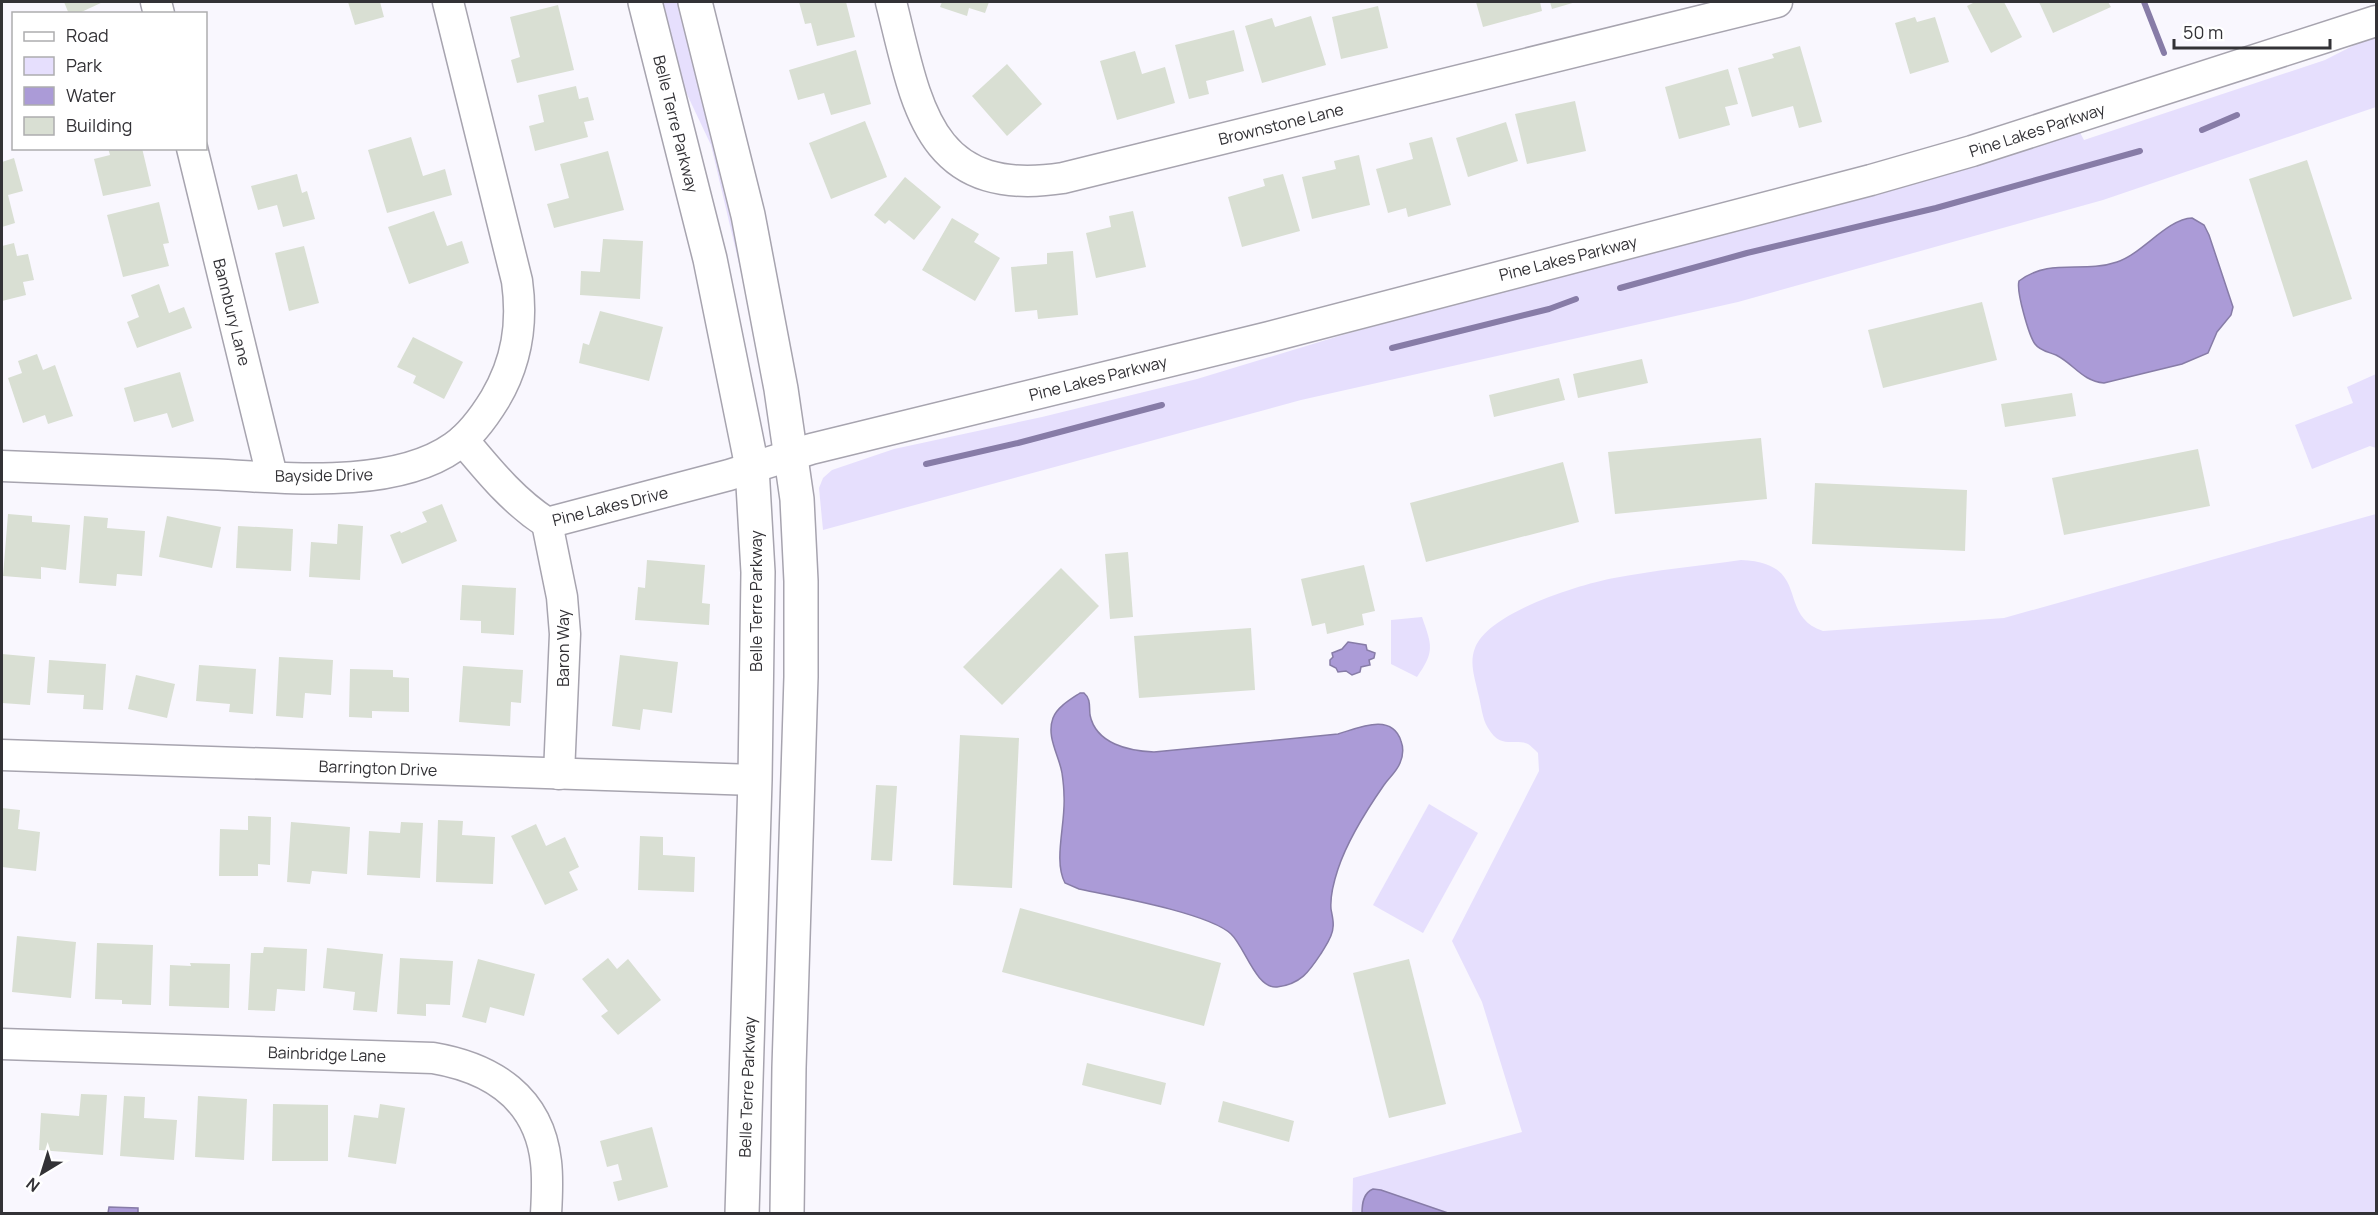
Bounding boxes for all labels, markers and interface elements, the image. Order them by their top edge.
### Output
legend [12,12,207,150]
scale bar [2174,12,2330,50]
text: 50 m [2183,20,2223,44]
text: Road [66,23,109,47]
text: Park [66,53,103,77]
street label: Belle Terre Parkway [648,53,704,196]
text: Water [66,83,116,107]
street label: Pine Lakes Parkway [1966,97,2108,162]
street label: Brownstone Lane [1216,98,1346,150]
text: Building [66,113,132,137]
street label: Pine Lakes Parkway [1497,230,1640,286]
street label: Bannbury Lane [208,256,256,368]
street label: Pine Lakes Parkway [1027,350,1170,406]
street label: Bayside Drive [275,463,373,487]
street label: Pine Lakes Drive [550,481,670,531]
street label: Belle Terre Parkway [745,530,767,672]
street label: Baron Way [552,609,574,687]
street label: Barrington Drive [318,755,438,781]
street label: Belle Terre Parkway [734,1015,760,1158]
street label: Bainbridge Lane [268,1041,386,1067]
north arrow [12,1143,72,1203]
text: N [21,1173,44,1197]

